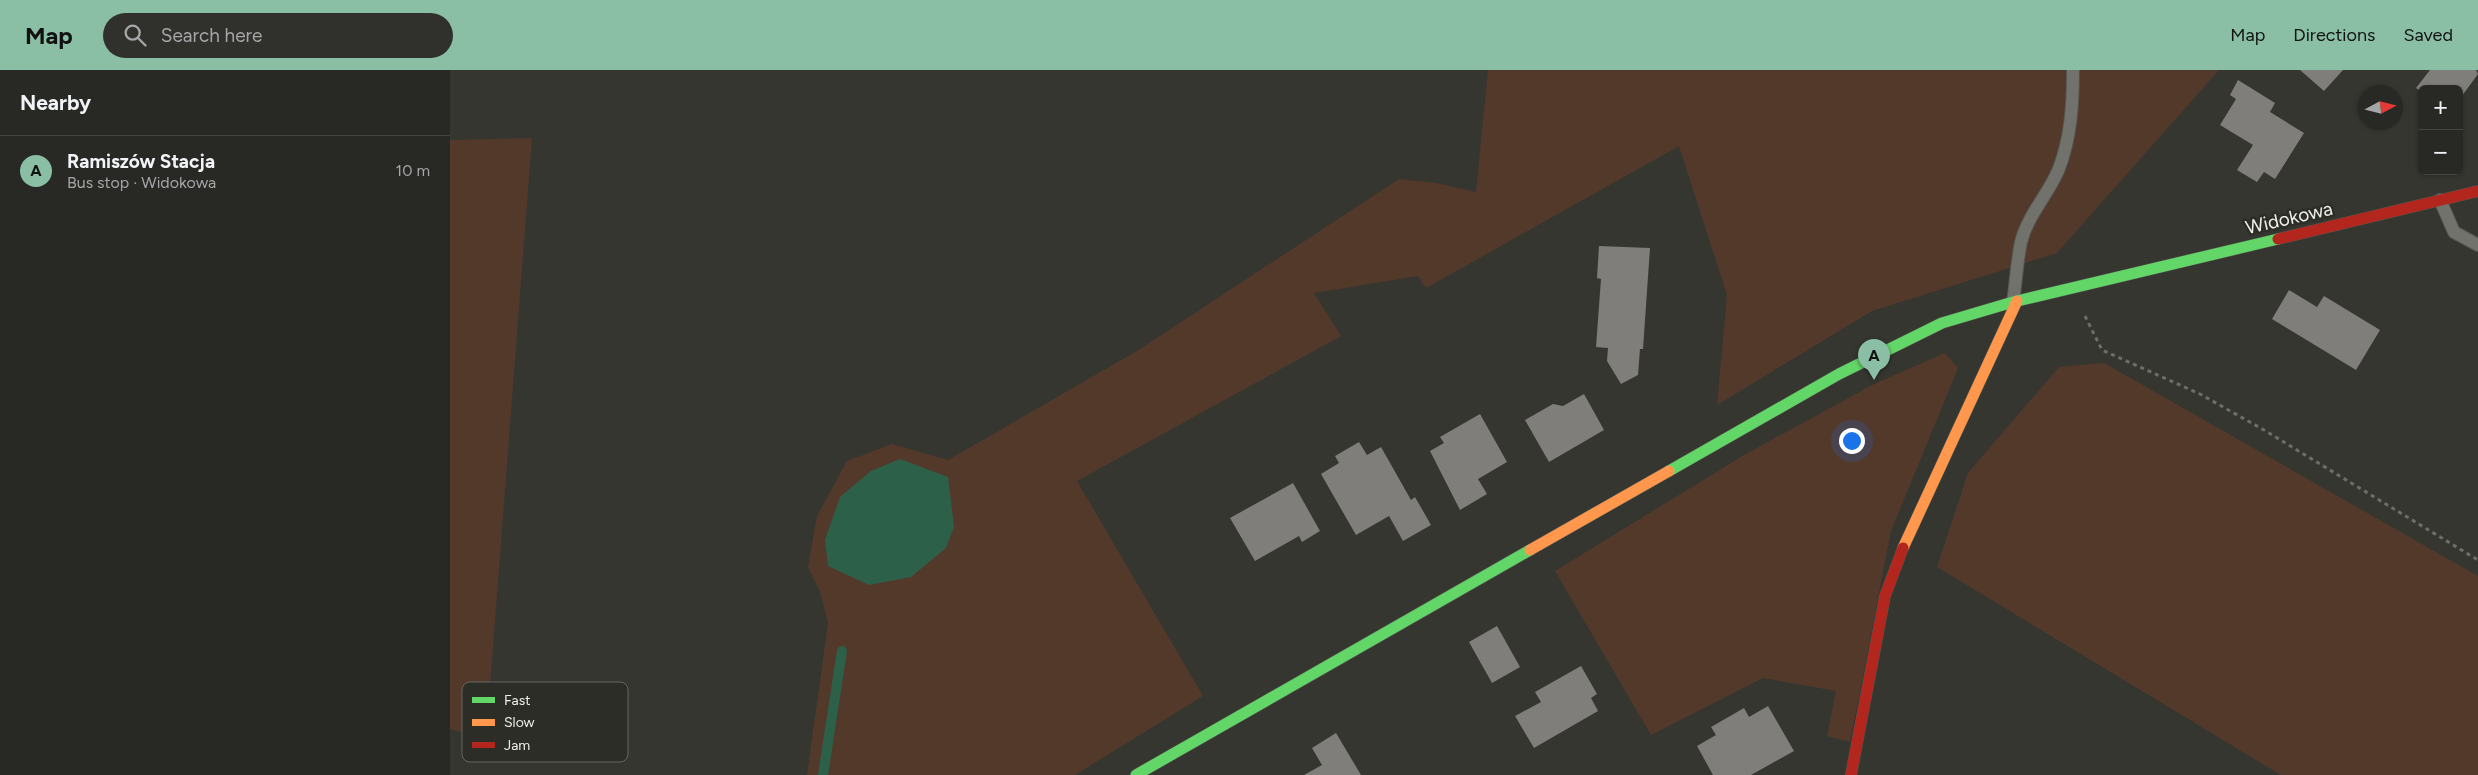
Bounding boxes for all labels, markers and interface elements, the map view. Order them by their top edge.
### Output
search box [103,13,453,58]
text: Map [25,21,73,50]
icon: search [121,21,149,49]
text: Search here [161,24,262,47]
text: Map [2230,24,2265,46]
text: Directions [2293,24,2375,46]
text: Saved [2403,24,2453,46]
north arrow [2358,85,2403,130]
map controls [2418,85,2463,175]
button: + [2418,85,2463,130]
text: Nearby [20,90,91,115]
button: − [2418,130,2463,175]
text: Ramiszów Stacja [67,150,215,173]
text: A [30,161,42,180]
text: 10 m [396,161,430,180]
text: Bus stop · Widokowa [67,173,216,192]
street label: Widokowa [2243,197,2335,239]
pin: A [1858,339,1890,380]
your location [1839,428,1865,454]
legend [462,682,628,762]
text: Fast [504,692,530,709]
text: Slow [504,714,535,731]
text: Jam [504,737,530,754]

